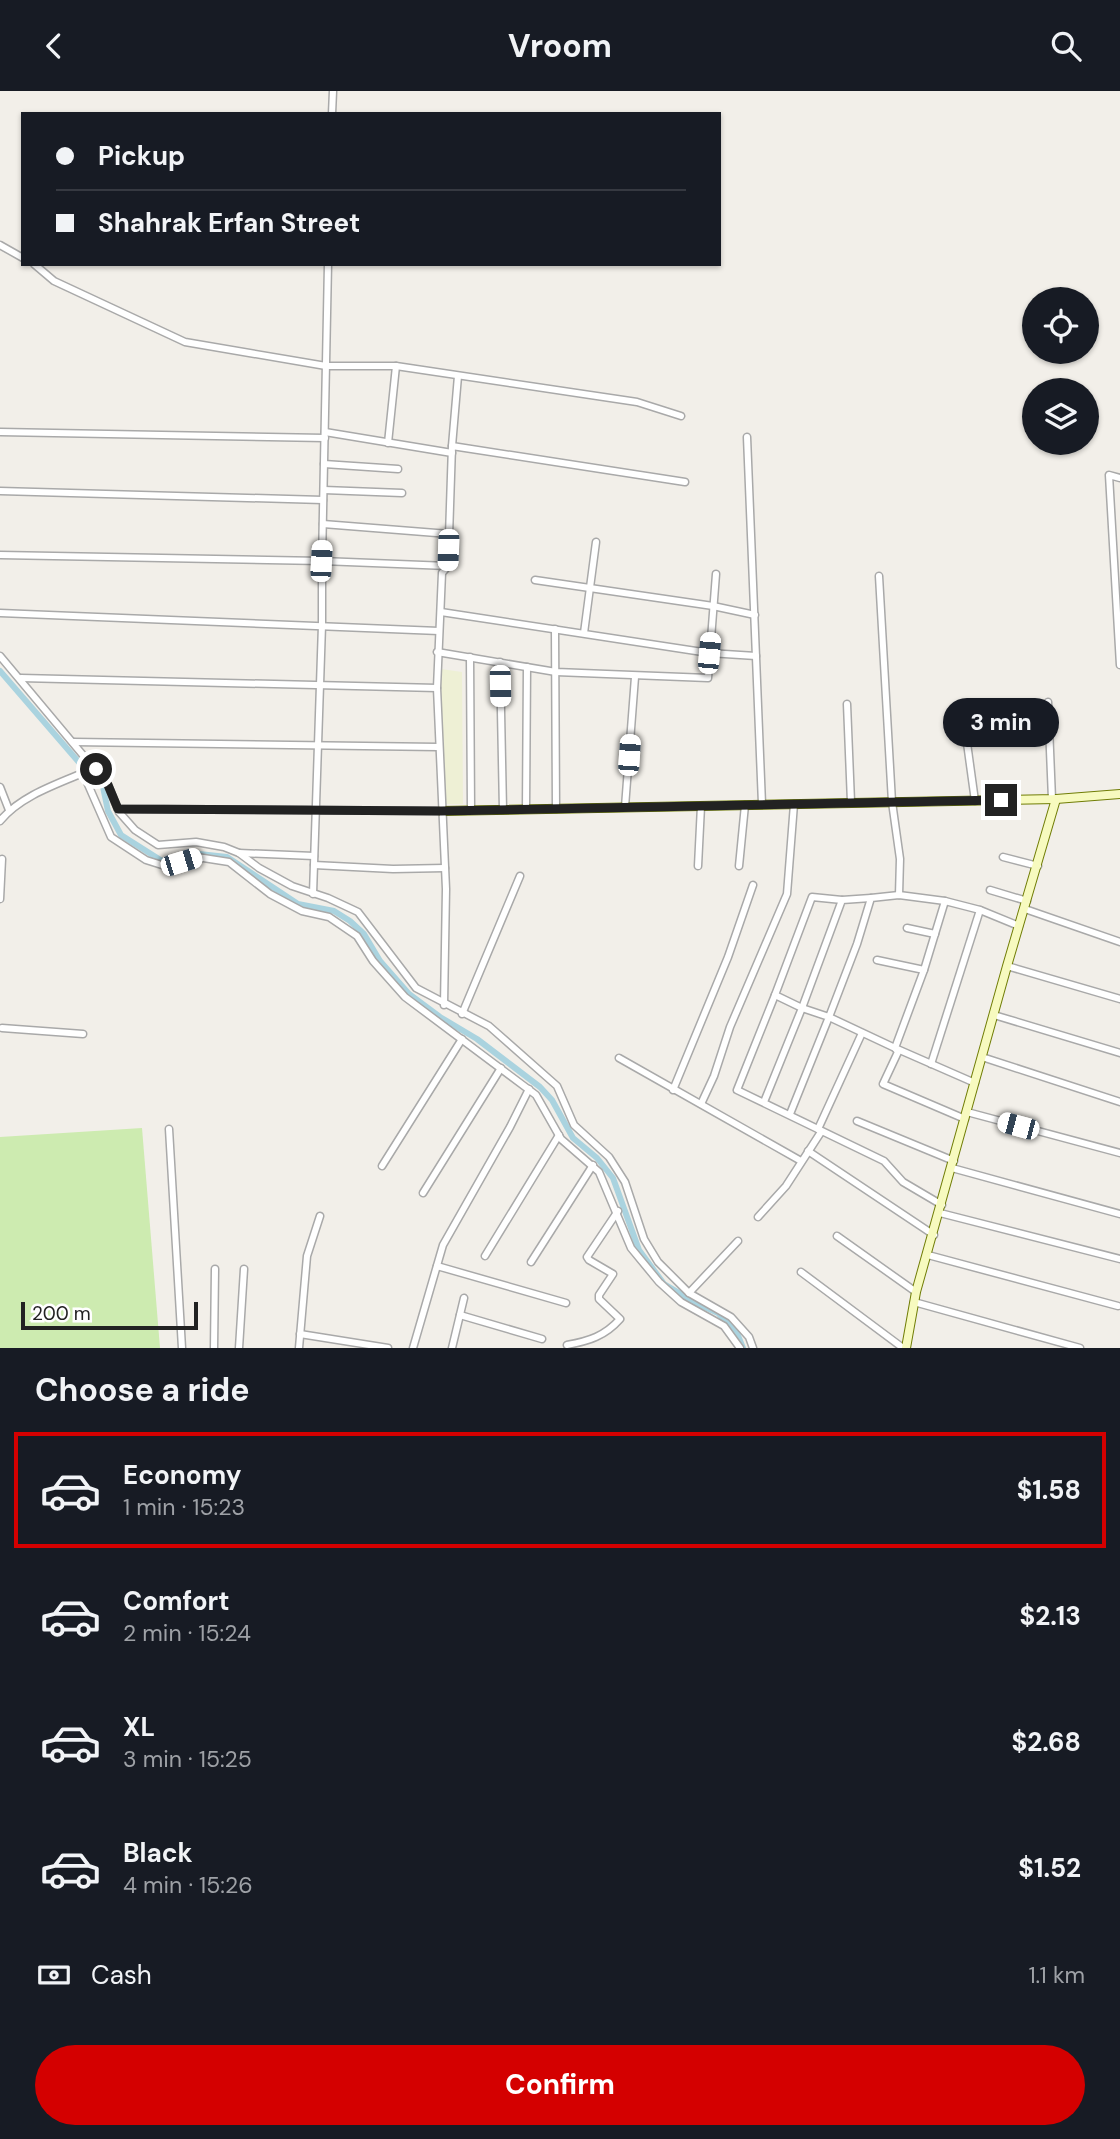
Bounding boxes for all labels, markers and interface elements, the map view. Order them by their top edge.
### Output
text: Vroom [508,25,612,67]
icon: back [35,27,73,65]
icon: search [1047,27,1085,65]
text: Pickup [98,139,185,173]
text: Shahrak Erfan Street [98,206,360,240]
map controls [1022,287,1099,455]
button: locate [1022,287,1099,364]
button: layers [1022,378,1099,455]
car [437,529,460,571]
car [310,539,333,583]
car [697,631,722,675]
car [490,665,511,707]
callout: 3 min [943,699,1059,747]
text: 3 min [970,707,1032,737]
car [618,733,641,777]
route start [80,753,112,785]
route end [985,784,1017,816]
car [158,846,205,878]
car [995,1110,1042,1142]
scale bar [21,1299,198,1331]
text: 200 m [32,1301,91,1326]
text: Choose a ride [35,1369,250,1411]
text: Economy [123,1458,241,1492]
icon: car [39,1459,102,1522]
text: $1.58 [1017,1473,1081,1507]
text: 1 min · 15:23 [123,1492,245,1522]
text: Comfort [123,1584,229,1618]
icon: car [39,1585,102,1648]
text: $2.13 [1019,1599,1081,1633]
text: 2 min · 15:24 [123,1618,251,1648]
text: XL [123,1710,155,1744]
icon: car [39,1711,102,1774]
text: $2.68 [1012,1725,1081,1759]
text: 3 min · 15:25 [123,1744,252,1774]
text: Black [123,1836,193,1870]
icon: car [39,1837,102,1900]
text: $1.52 [1018,1851,1081,1885]
text: 4 min · 15:26 [123,1870,253,1900]
icon: cash [35,1956,73,1994]
text: Cash [91,1958,152,1992]
text: 1.1 km [1028,1960,1085,1990]
button: Confirm [35,2045,1085,2125]

